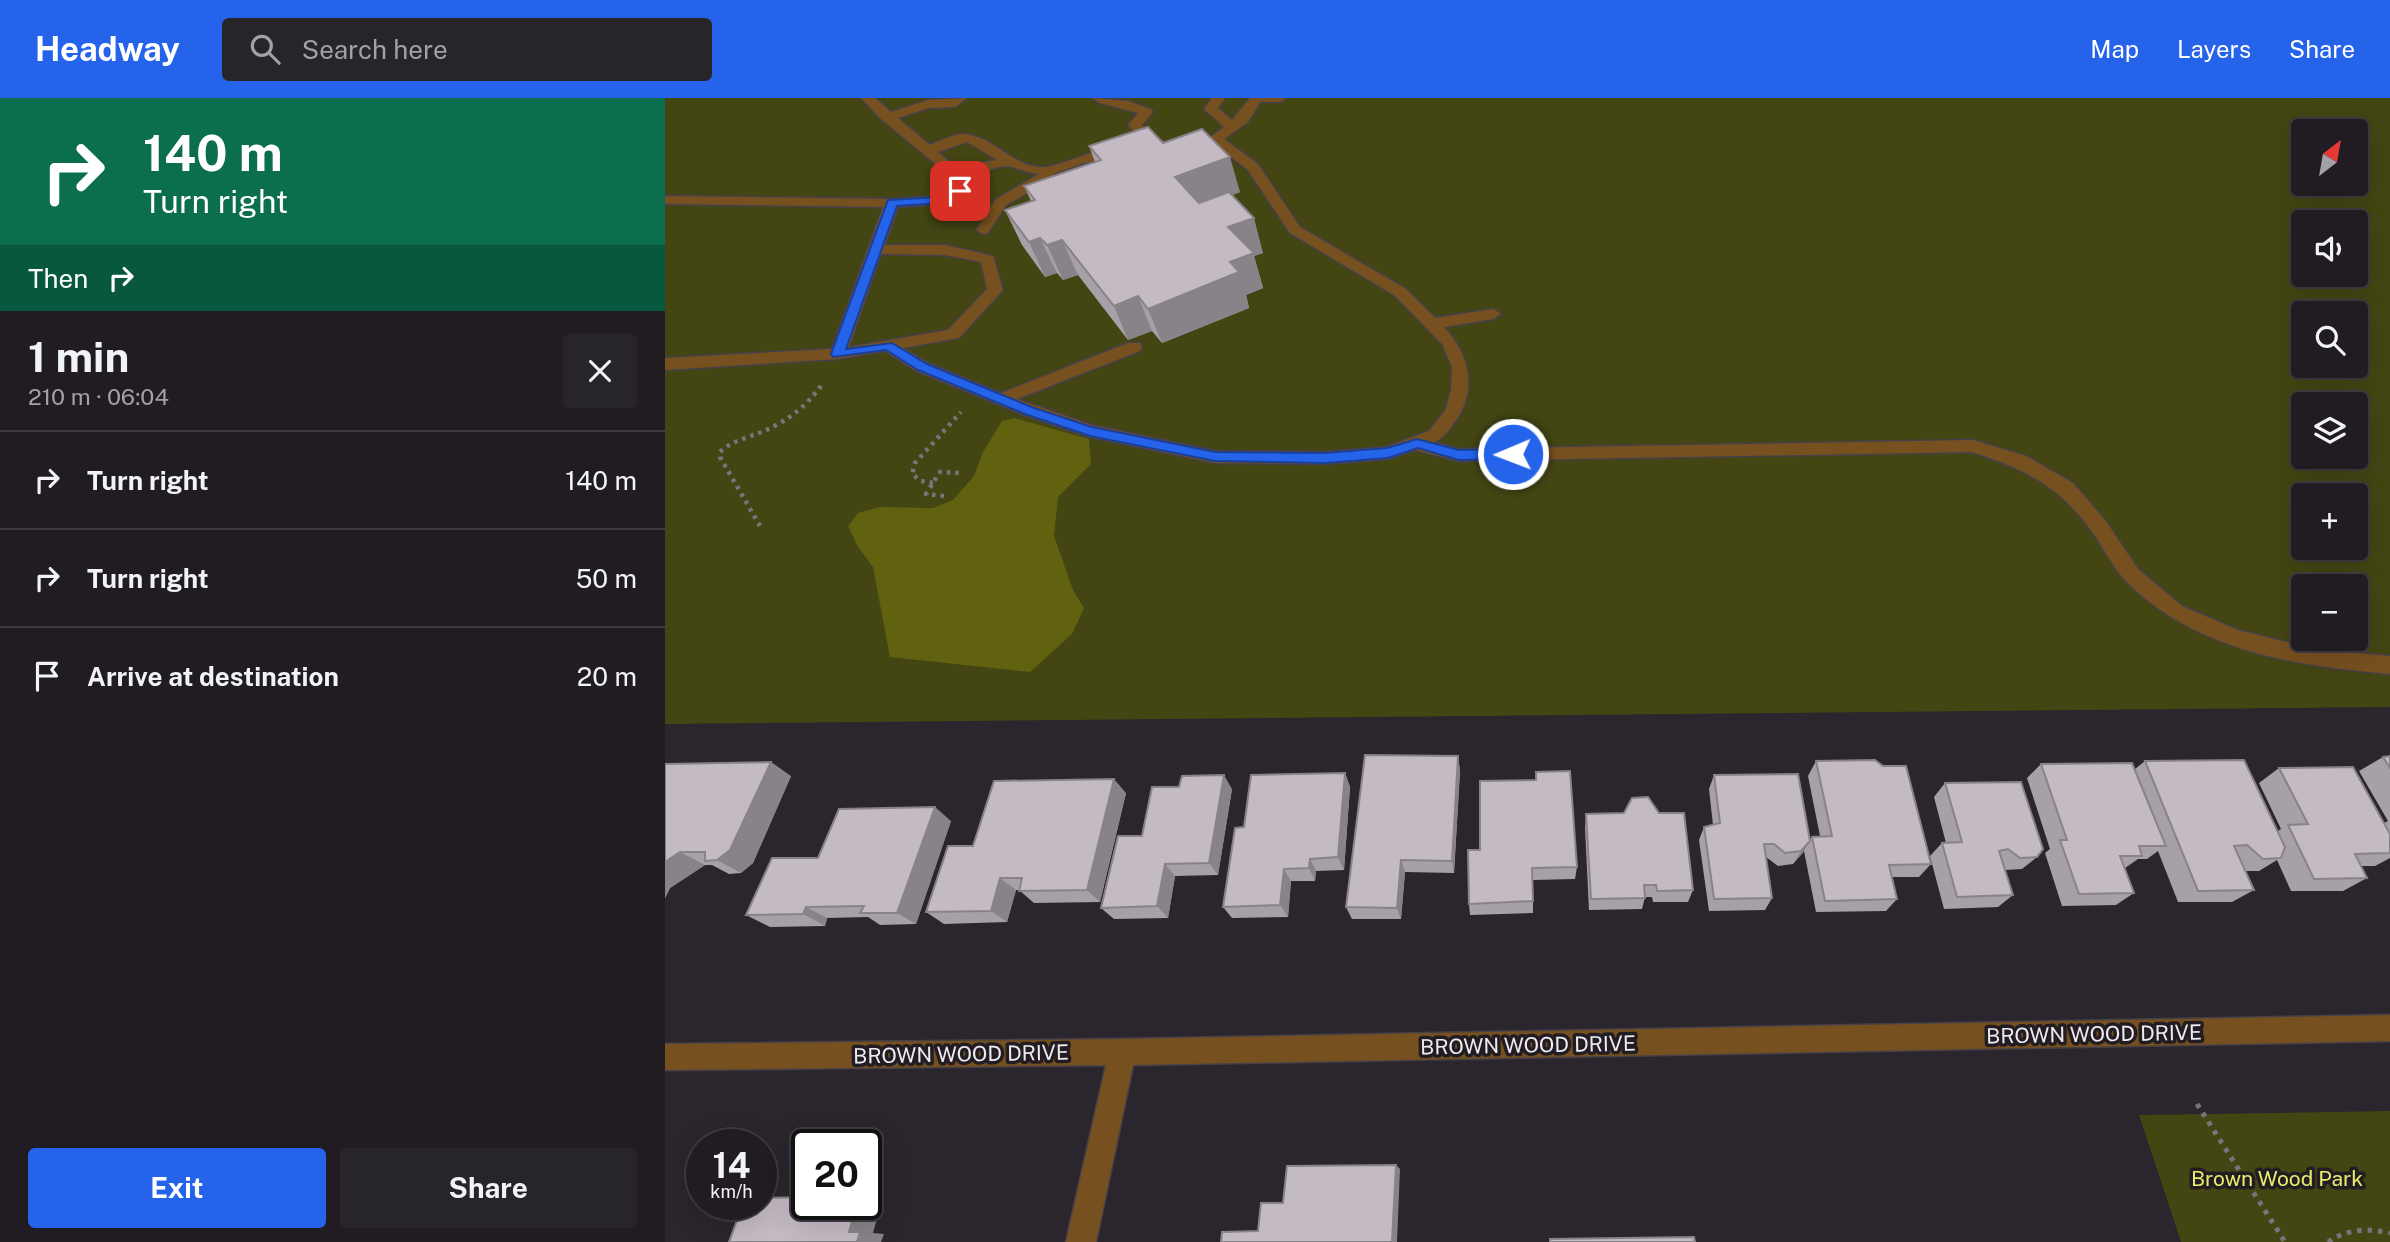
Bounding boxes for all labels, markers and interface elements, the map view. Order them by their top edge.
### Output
search box [222,18,712,81]
text: Headway [35,30,180,68]
icon: search [246,30,284,68]
text: Search here [302,34,448,65]
text: Map [2090,35,2139,63]
text: Layers [2177,35,2251,63]
text: Share [2289,35,2355,63]
north arrow [2291,119,2368,196]
map controls [2291,119,2368,651]
text: 140 m [143,124,283,182]
icon: right [28,126,119,217]
pin [930,161,990,221]
icon: arrive [941,172,979,210]
text: Turn right [143,183,288,220]
button: sound [2291,210,2368,287]
icon: right [102,259,140,297]
text: Then [28,263,88,294]
button: search [2291,301,2368,378]
text: 1 min [28,332,129,381]
button: close [563,334,637,408]
text: 210 m · 06:04 [28,383,169,410]
button: layers [2291,392,2368,469]
position arrow [1476,417,1550,491]
icon: right [28,461,66,499]
text: Turn right [87,465,209,496]
text: 140 m [565,465,637,496]
button: + [2291,483,2368,560]
icon: right [28,559,66,597]
text: Turn right [87,563,209,594]
text: 50 m [576,563,637,594]
button: − [2291,574,2368,651]
icon: arrive [28,657,66,695]
text: Arrive at destination [87,661,339,692]
text: 20 m [577,661,637,692]
street label: BROWN WOOD DRIVE [1986,1020,2202,1048]
street label: BROWN WOOD DRIVE [1420,1031,1636,1059]
street label: BROWN WOOD DRIVE [853,1040,1069,1068]
speed limit sign: 20 [791,1129,882,1220]
text: 14 [713,1145,750,1186]
button: Exit [28,1148,326,1228]
button: Share [340,1148,637,1228]
park label: Brown Wood Park [2191,1166,2363,1191]
text: km/h [710,1181,753,1202]

